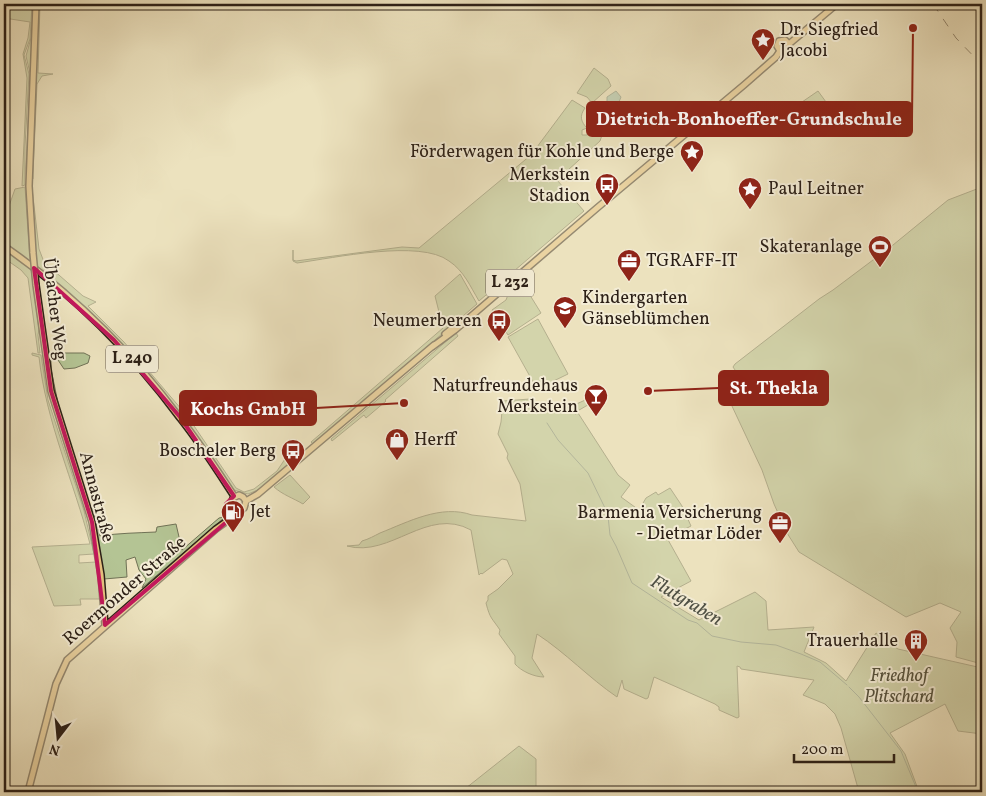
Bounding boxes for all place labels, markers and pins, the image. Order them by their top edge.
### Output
place label: Dr. Siegfried Jacobi [780,18,879,64]
place icon: Dr. Siegfried Jacobi [750,27,776,61]
callout: Dietrich-Bonhoeffer-Grundschule [587,102,912,136]
place icon: Förderwagen für Kohle und Berge [679,139,705,173]
place label: Förderwagen für Kohle und Berge [410,140,674,165]
place label: Merkstein Stadion [509,163,590,209]
bus stop icon: Merkstein Stadion [594,172,620,206]
place icon: Paul Leitner [737,176,763,210]
place label: Paul Leitner [768,177,864,202]
sports icon: Skateranlage [867,234,893,268]
place label: Skateranlage [760,235,862,260]
office icon: TGRAFF-IT [616,248,642,282]
place label: TGRAFF-IT [646,249,738,274]
place label: Kindergarten Gänseblümchen [582,286,710,332]
school or university icon: Kindergarten Gänseblümchen [552,295,578,329]
bus stop icon: Neumerberen [486,308,512,342]
place label: Neumerberen [373,309,482,334]
callout: St. Thekla [719,371,828,405]
place label: Naturfreundehaus Merkstein [433,374,578,420]
bar icon: Naturfreundehaus Merkstein [583,383,609,417]
callout: Kochs GmbH [180,391,316,425]
shop icon: Herff [384,427,410,461]
place label: Herff [414,428,458,453]
bus stop icon: Boscheler Berg [280,438,306,472]
place label: Boscheler Berg [159,439,276,464]
fuel station icon: Jet [220,499,246,533]
place label: Jet [250,500,271,525]
place label: Barmenia Versicherung - Dietmar Löder [577,501,762,547]
office icon: Barmenia Versicherung - Dietmar Löder [767,510,793,544]
building icon: Trauerhalle [903,628,929,662]
place label: Trauerhalle [806,629,898,654]

